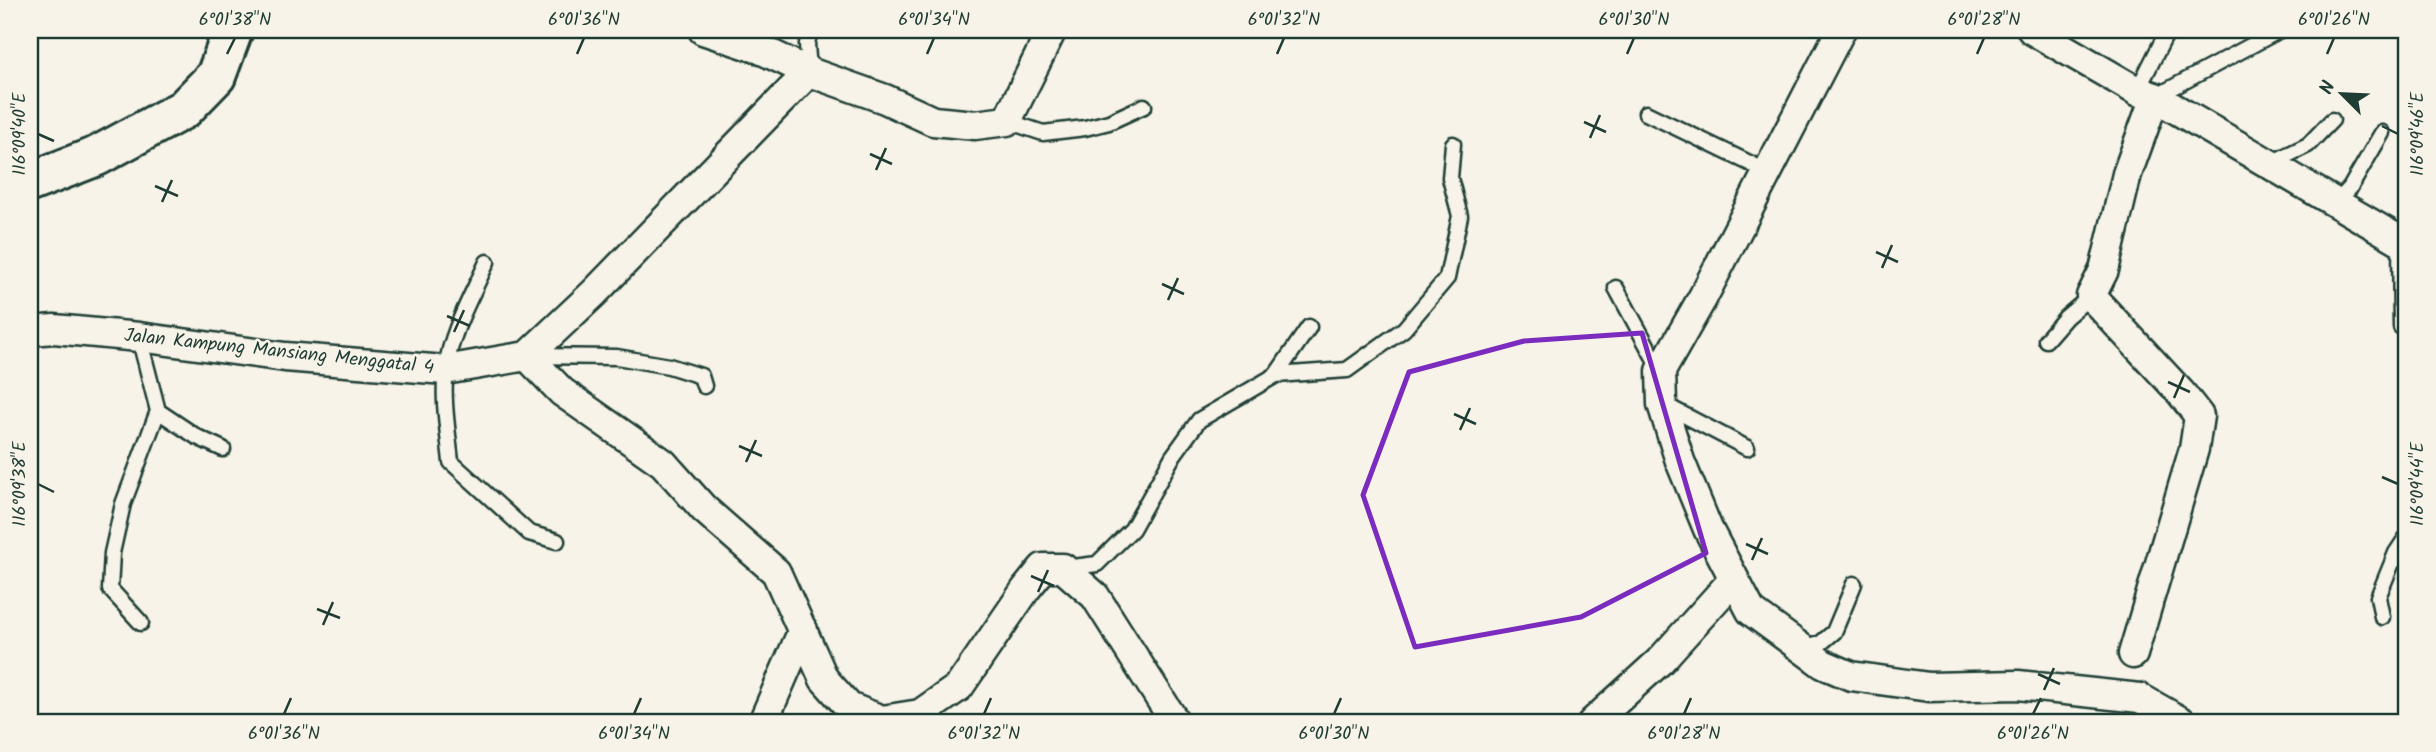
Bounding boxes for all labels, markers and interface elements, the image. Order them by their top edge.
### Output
text: 6°01'38"N [199,6,271,35]
text: 6°01'36"N [548,6,620,35]
text: 6°01'34"N [898,6,970,35]
text: 6°01'32"N [1248,6,1320,35]
text: 6°01'30"N [1599,6,1669,35]
text: 6°01'28"N [1948,6,2020,35]
text: 6°01'26"N [2298,6,2370,35]
north arrow [2306,60,2376,130]
text: N [2312,76,2344,99]
text: 116°09'46"E [2404,91,2433,176]
text: 116°09'40"E [6,92,35,176]
street label: Jalan Kampung Mansiang Menggatal 4 [123,321,435,383]
text: 116°09'38"E [6,441,35,527]
text: 116°09'44"E [2404,441,2433,526]
text: 6°01'36"N [248,720,320,749]
text: 6°01'34"N [598,720,670,749]
text: 6°01'32"N [948,720,1020,749]
text: 6°01'30"N [1299,720,1369,749]
text: 6°01'28"N [1648,720,1720,749]
text: 6°01'26"N [1997,720,2069,749]

